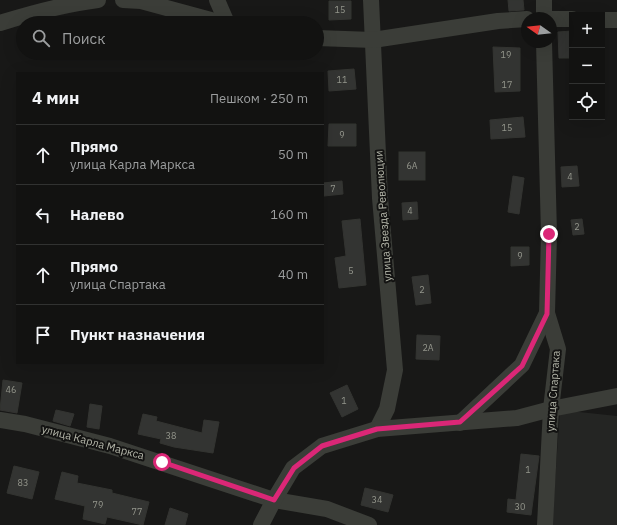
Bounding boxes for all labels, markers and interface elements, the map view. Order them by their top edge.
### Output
house number: 15 [335,4,345,15]
north arrow [521,12,557,48]
map controls [569,12,605,120]
button: + [569,12,605,48]
search box [16,16,324,60]
icon: search [30,27,52,49]
text: Поиск [62,29,105,48]
button: − [569,48,605,84]
house number: 19 [501,49,511,60]
house number: 11 [337,74,347,85]
house number: 17 [502,79,512,90]
button: locate [569,84,605,120]
text: 4 мин [32,87,79,109]
text: Пешком · 250 m [210,90,308,107]
house number: 15 [502,122,512,133]
house number: 9 [339,129,345,140]
text: Прямо [70,137,118,156]
icon: ahead [32,144,54,166]
text: 50 m [278,146,308,163]
street label: улица Звезда Революции [371,150,395,282]
text: улица Карла Маркса [70,156,195,173]
house number: 6А [406,160,418,171]
house number: 4 [567,171,573,182]
house number: 7 [330,183,336,194]
icon: left [32,204,54,226]
text: Налево [70,205,124,224]
house number: 4 [407,205,413,216]
text: 160 m [270,206,308,223]
house number: 2 [574,221,580,232]
route end [540,225,558,243]
house number: 9 [517,250,523,261]
text: Прямо [70,257,118,276]
icon: ahead [32,264,54,286]
house number: 5 [348,265,354,276]
text: 40 m [278,266,308,283]
text: улица Спартака [70,276,166,293]
house number: 2 [419,284,425,295]
icon: arrive [32,324,54,346]
text: Пункт назначения [70,325,205,344]
house number: 2А [422,342,434,353]
street label: улица Спартака [543,350,563,432]
house number: 46 [6,384,16,395]
house number: 1 [341,395,347,406]
street label: улица Карла Маркса [40,422,146,462]
house number: 38 [166,430,176,441]
route start [153,453,171,471]
house number: 1 [525,464,531,475]
house number: 83 [18,477,28,488]
house number: 34 [372,494,382,505]
house number: 79 [93,499,103,510]
house number: 30 [515,501,525,512]
house number: 77 [132,506,142,517]

